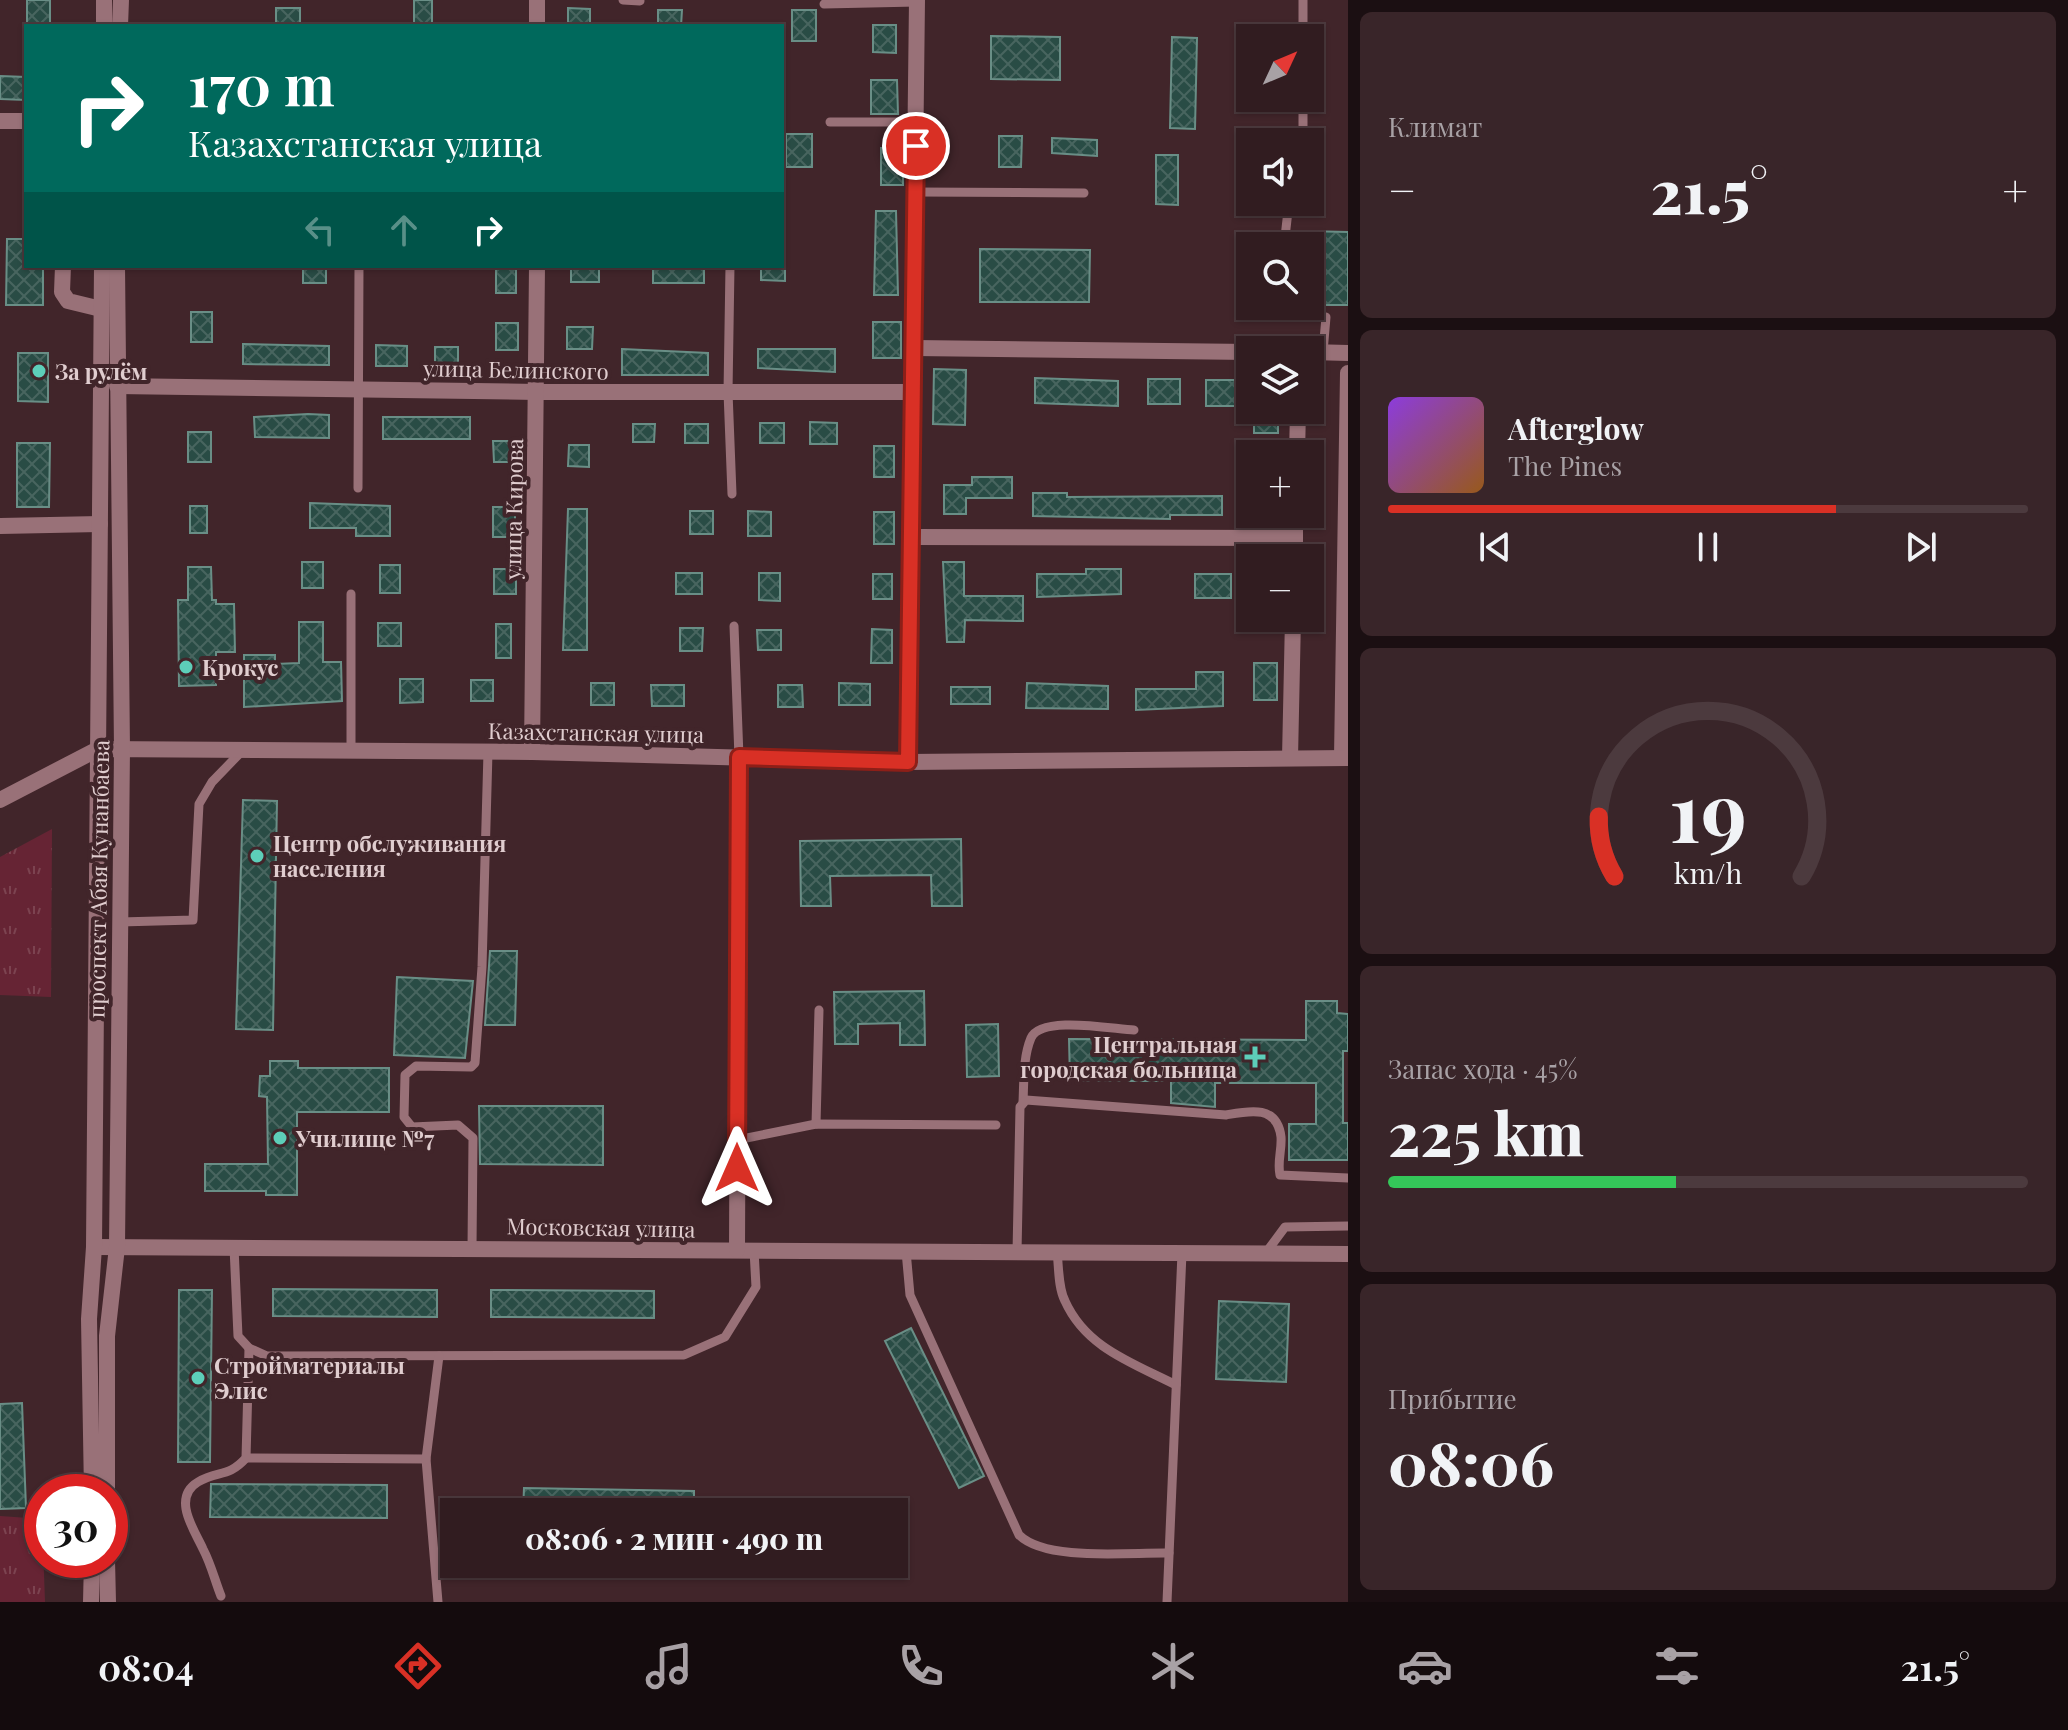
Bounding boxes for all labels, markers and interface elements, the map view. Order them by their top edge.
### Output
north arrow [1236,24,1324,112]
map controls [1236,24,1324,632]
text: 170 m [188,46,335,121]
icon: right [56,56,160,160]
text: Климат [1388,109,1482,144]
pin [882,112,950,180]
text: Казахстанская улица [188,118,542,166]
icon: arrive [894,124,938,168]
button: sound [1236,128,1324,216]
text: 21.5° [1651,149,1768,229]
text: − [1388,159,1416,218]
text: + [2002,159,2028,218]
icon: left [298,208,342,252]
icon: ahead [382,208,426,252]
icon: right [466,208,510,252]
button: search [1236,232,1324,320]
button: layers [1236,336,1324,424]
street label: улица Белинского [422,352,609,386]
place label: За рулём [55,356,147,386]
marker: За рулём [30,362,48,380]
text: Afterglow [1508,408,1644,448]
street label: улица Кирова [497,438,529,581]
button: + [1236,440,1324,528]
text: The Pines [1508,448,1622,483]
icon: previous [1473,525,1517,569]
icon: pause [1686,525,1730,569]
icon: next [1899,525,1943,569]
button: − [1236,544,1324,632]
place label: Крокус [202,652,279,682]
marker: Крокус [177,658,195,676]
street label: Казахстанская улица [488,715,704,749]
street label: проспект Абая Кунанбаева [81,740,115,1018]
text: 19 [1669,753,1747,864]
place label: Центр обслуживания населения [273,828,506,883]
marker: Центр обслуживания населения [248,847,266,865]
text: km/h [1674,853,1742,891]
place label: Центральная городская больница [1020,1029,1238,1084]
marker: Центральная городская больница [1244,1046,1266,1068]
text: Запас хода · 45% [1388,1051,1578,1086]
text: 225 km [1388,1091,1584,1171]
place label: Училище №7 [295,1123,434,1153]
position arrow [695,1126,779,1210]
marker: Училище №7 [271,1129,289,1147]
street label: Московская улица [506,1210,696,1244]
place label: Стройматериалы Элис [214,1350,405,1405]
marker: Стройматериалы Элис [189,1369,207,1387]
text: Прибытие [1388,1381,1517,1416]
text: 08:06 [1388,1421,1554,1501]
speed limit sign: 30 [24,1474,128,1578]
text: 08:06 · 2 мин · 490 m [525,1518,823,1558]
icon: directions [390,1638,446,1694]
icon: music [641,1638,697,1694]
icon: phone [893,1638,949,1694]
icon: climate [1145,1638,1201,1694]
icon: car [1397,1638,1453,1694]
icon: filters [1649,1638,1705,1694]
text: 08:04 [98,1642,194,1690]
text: 21.5° [1901,1642,1970,1690]

